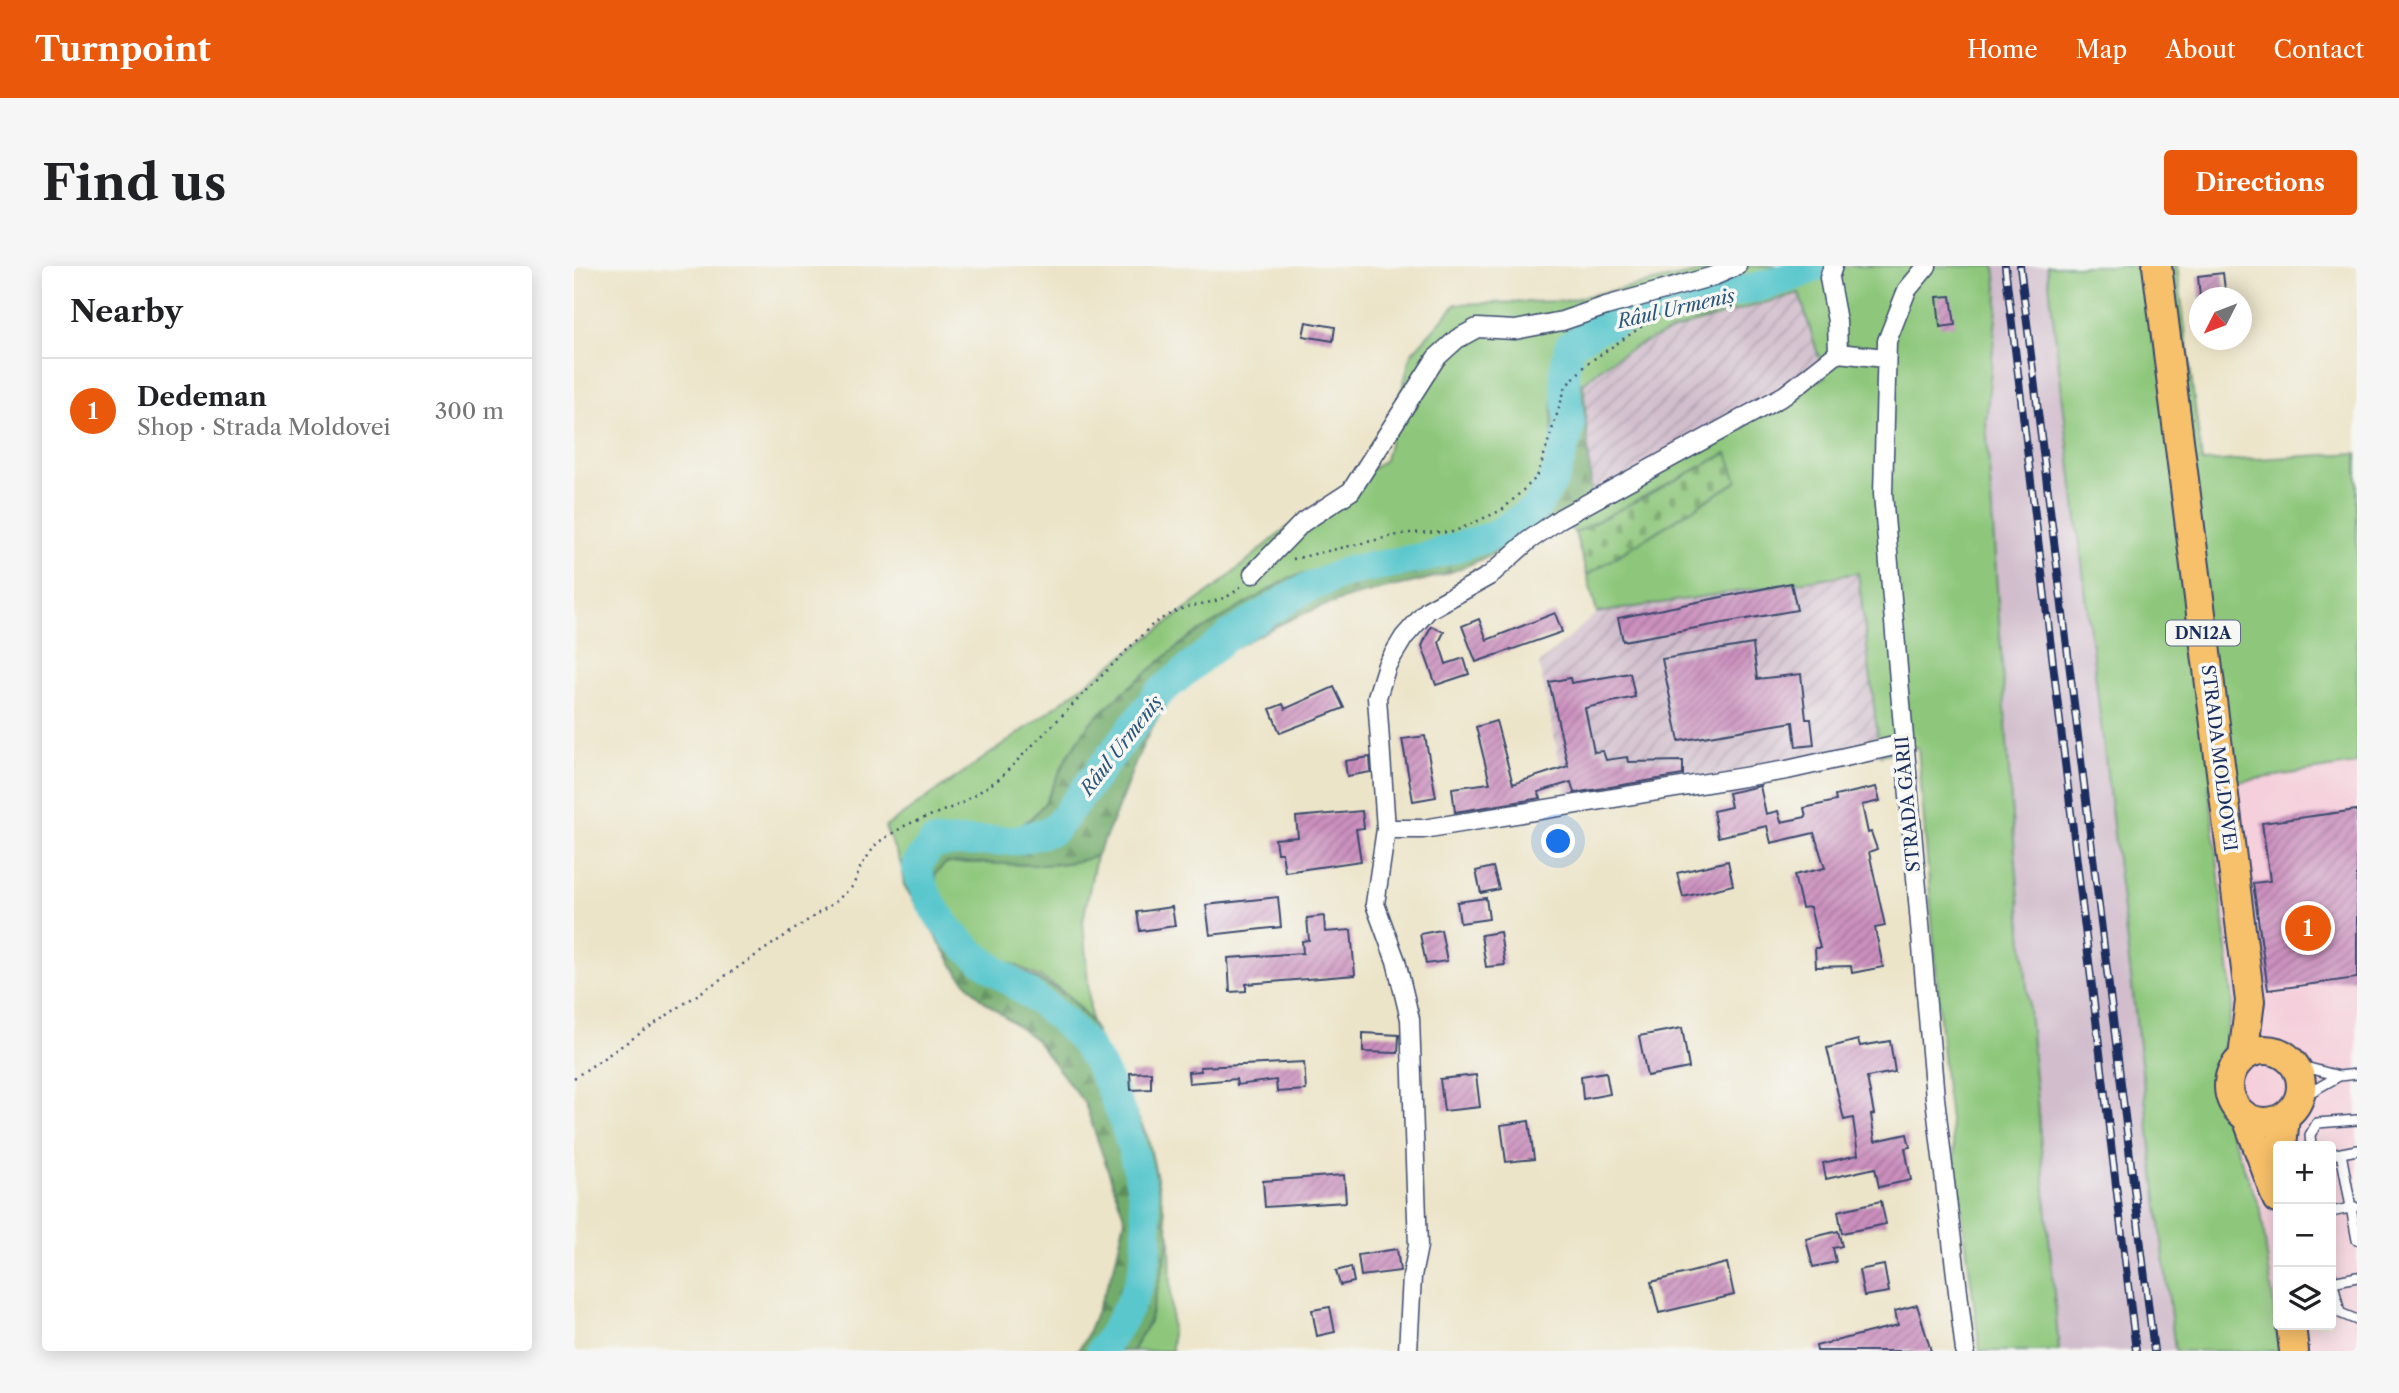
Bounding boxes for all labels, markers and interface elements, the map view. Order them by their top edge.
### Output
text: Turnpoint [35,29,211,70]
text: Home [1967,35,2038,64]
text: Map [2076,35,2127,64]
text: About [2165,35,2236,64]
text: Contact [2274,35,2364,64]
button: Directions [2164,150,2357,215]
text: Find us [42,152,226,213]
water label: Râul Urmeniș [1613,284,1738,335]
north arrow [2189,287,2252,350]
text: Nearby [70,293,183,330]
text: Dedeman [137,381,267,413]
text: 1 [88,397,98,425]
text: 300 m [435,397,504,425]
text: Shop · Strada Moldovei [137,413,391,441]
road number: DN12A [2166,620,2240,646]
street label: STRADA MOLDOVEI [2197,663,2241,853]
water label: Râul Urmeniș [1074,690,1169,802]
street label: STRADA GĂRII [1890,735,1925,873]
your location [1541,824,1575,858]
pin: 1 [2285,902,2331,954]
map controls [2273,1141,2336,1330]
button: + [2273,1141,2336,1204]
button: − [2273,1204,2336,1267]
button: layers [2273,1267,2336,1330]

